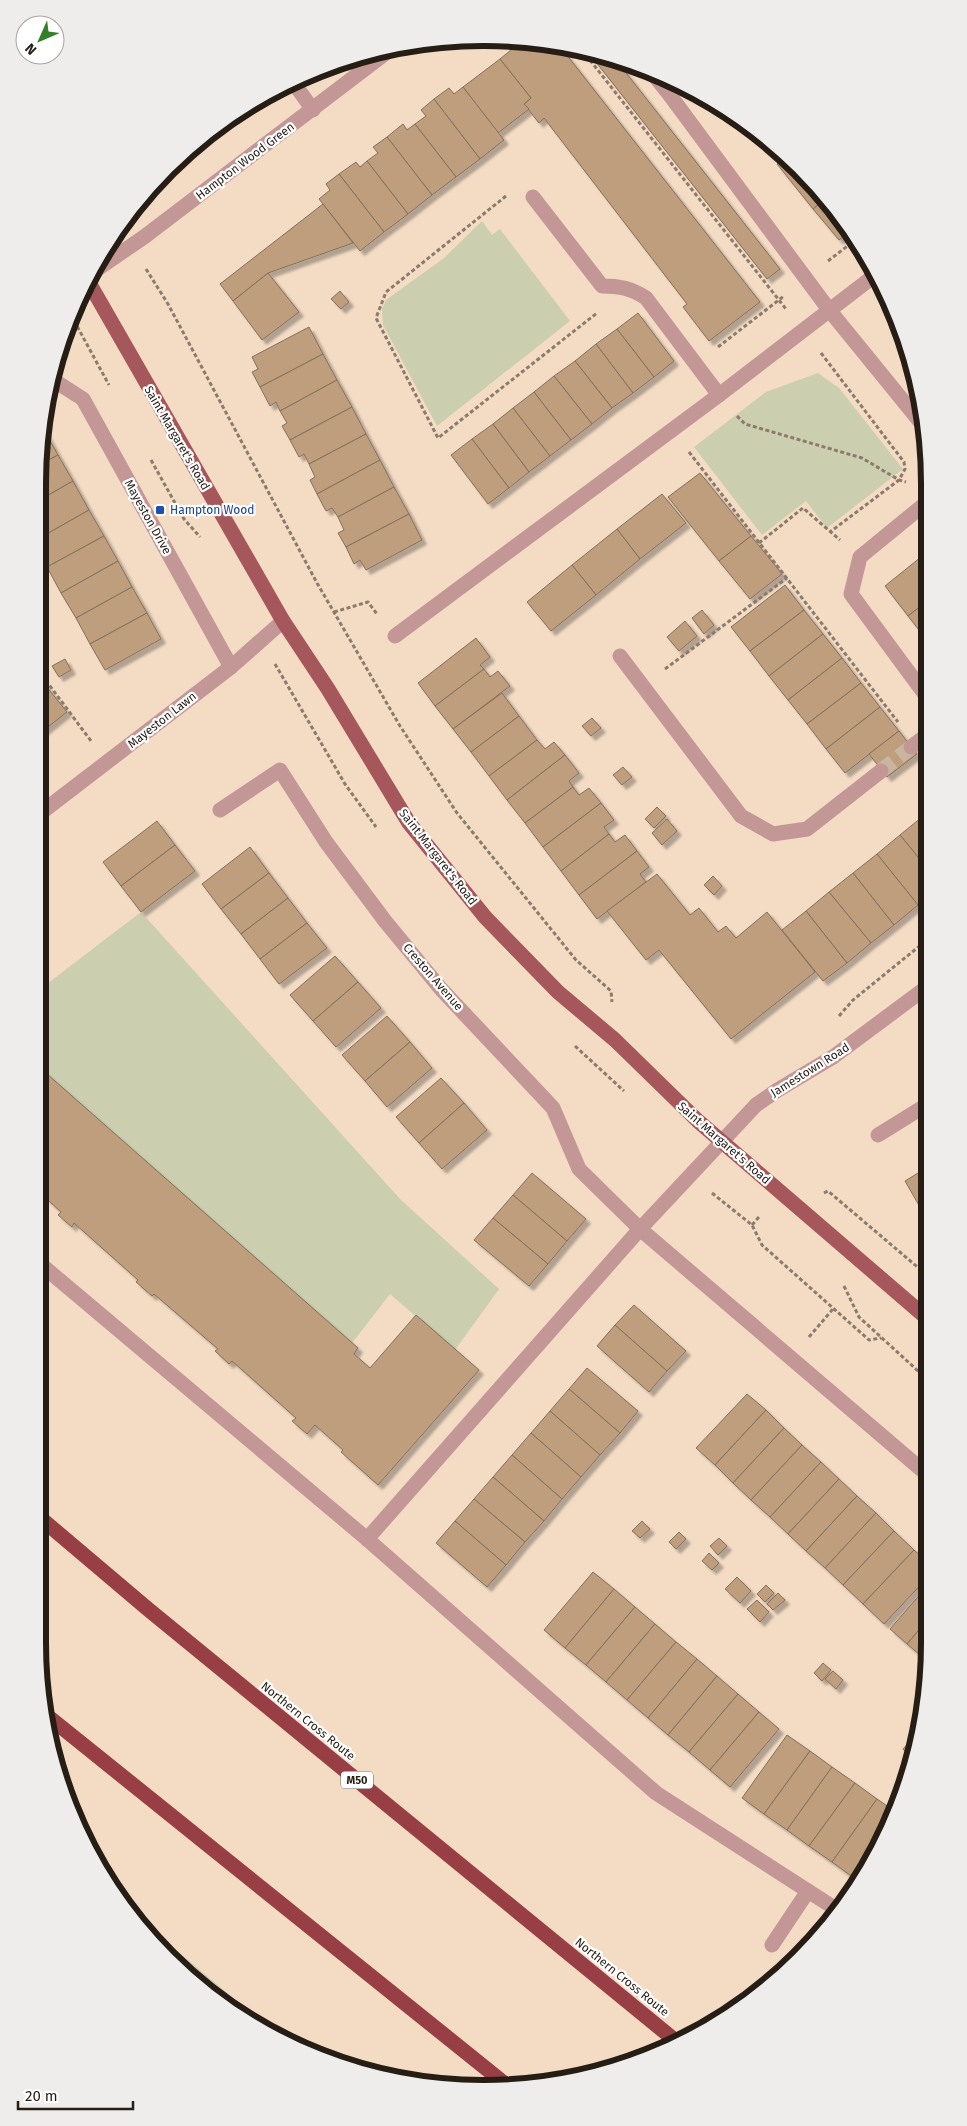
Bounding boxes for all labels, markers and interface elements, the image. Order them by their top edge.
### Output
north arrow [15,15,65,65]
text: N [22,40,40,58]
street label: Hampton Wood Green [193,119,297,203]
street label: Saint Margaret's Road [141,383,213,493]
street label: Mayeston Drive [122,477,174,557]
place label: Hampton Wood [170,503,254,517]
marker: Hampton Wood [154,504,166,516]
street label: Mayeston Lawn [125,689,199,751]
street label: Saint Margaret's Road [396,806,480,908]
street label: Creston Avenue [400,941,466,1013]
street label: Jamestown Road [768,1040,852,1100]
street label: Saint Margaret's Road [675,1099,773,1187]
street label: Northern Cross Route [258,1679,358,1763]
road number: M50 [341,1772,373,1788]
street label: Northern Cross Route [572,1935,672,2019]
scale bar [18,2078,132,2110]
text: 20 m [25,2087,58,2105]

